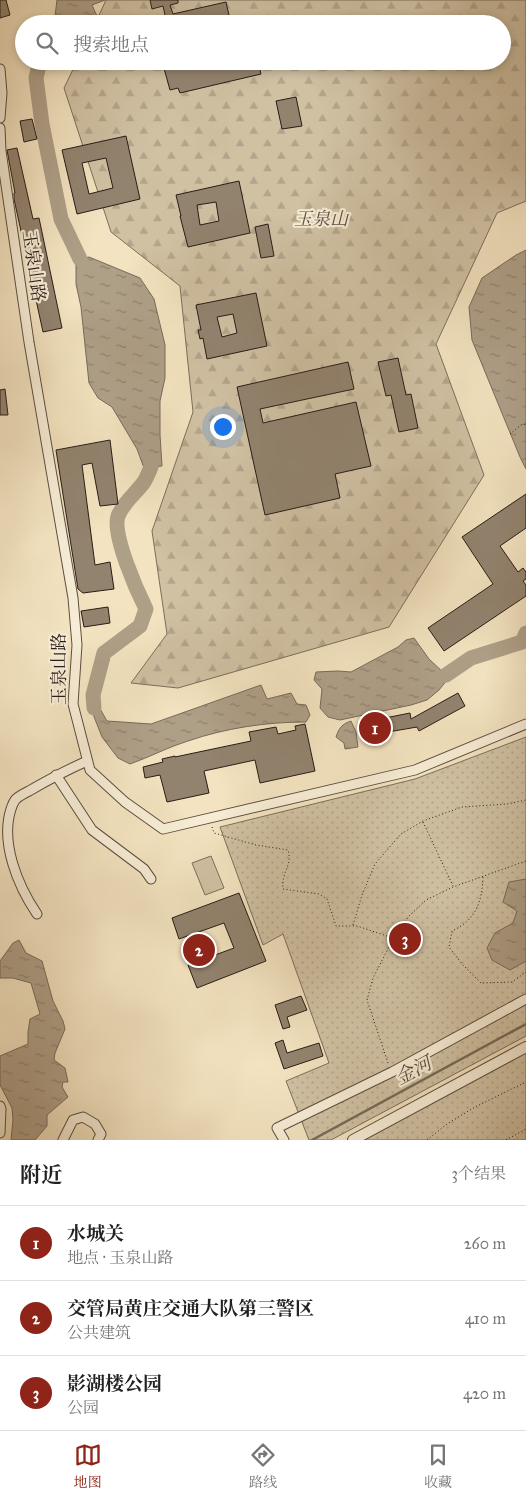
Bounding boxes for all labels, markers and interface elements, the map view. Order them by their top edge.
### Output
search box [15,15,511,70]
icon: search [33,29,61,57]
text: 搜索地点 [73,33,149,56]
park label: 玉泉山 [294,208,350,230]
street label: 玉泉山路 [18,229,50,303]
your location [210,414,236,440]
street label: 玉泉山路 [48,633,70,705]
pin: 1 [359,709,391,747]
pin: 3 [389,920,421,958]
pin: 2 [183,931,215,969]
water label: 金河 [391,1050,438,1090]
text: 附近 [20,1162,62,1188]
text: 3个结果 [452,1164,506,1183]
text: 水城关 [67,1222,124,1245]
text: 1 [33,1234,39,1253]
text: 260 m [464,1234,506,1253]
text: 地点 · 玉泉山路 [67,1248,173,1267]
text: 交管局黄庄交通大队第三警区 [67,1297,314,1320]
text: 2 [32,1309,40,1328]
text: 410 m [465,1309,506,1328]
text: 公共建筑 [67,1323,131,1342]
text: 影湖楼公园 [67,1372,162,1395]
text: 3 [33,1384,39,1403]
text: 420 m [463,1384,506,1403]
text: 公园 [67,1398,99,1417]
tab: 地图 [74,1441,102,1491]
tab: 路线 [249,1441,277,1491]
tab: 收藏 [424,1441,452,1491]

